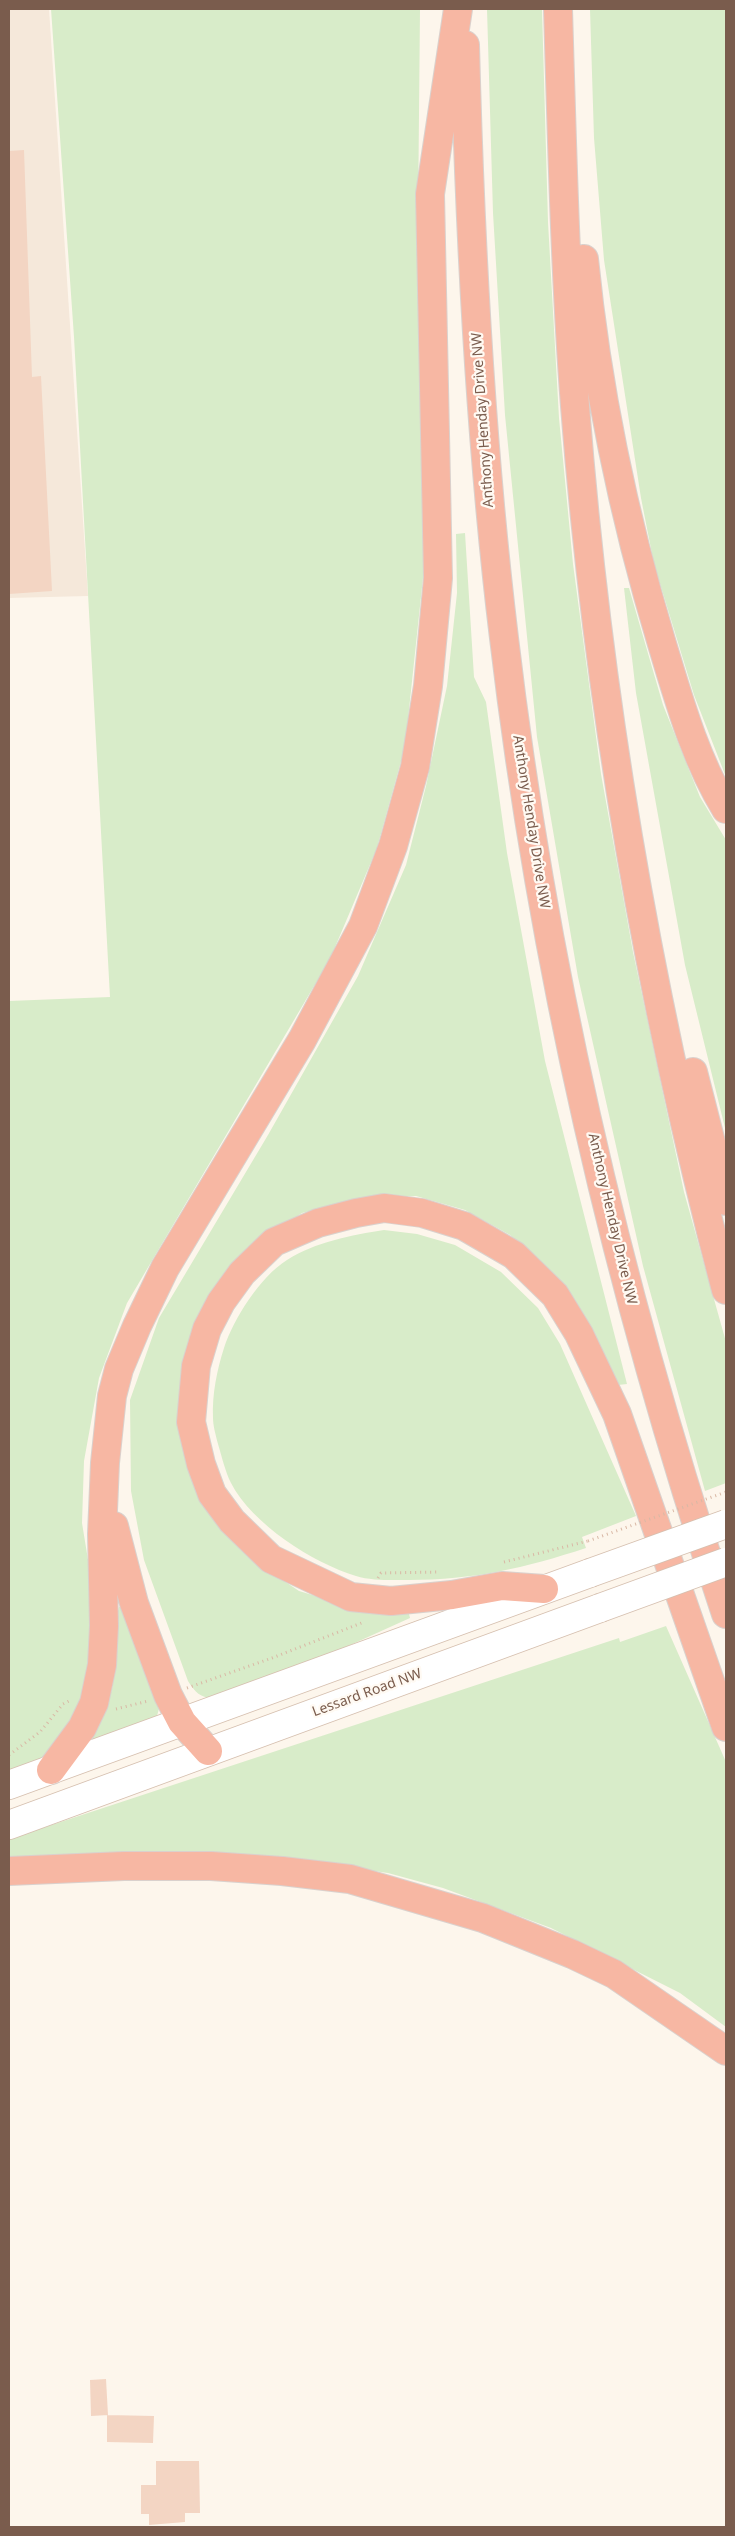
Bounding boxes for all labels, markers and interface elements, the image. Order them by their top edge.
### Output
street label: Anthony Henday Drive NW [469,332,497,508]
street label: Anthony Henday Drive NW [509,734,553,910]
street label: Anthony Henday Drive NW [584,1132,640,1306]
street label: Lessard Road NW [310,1665,424,1721]

